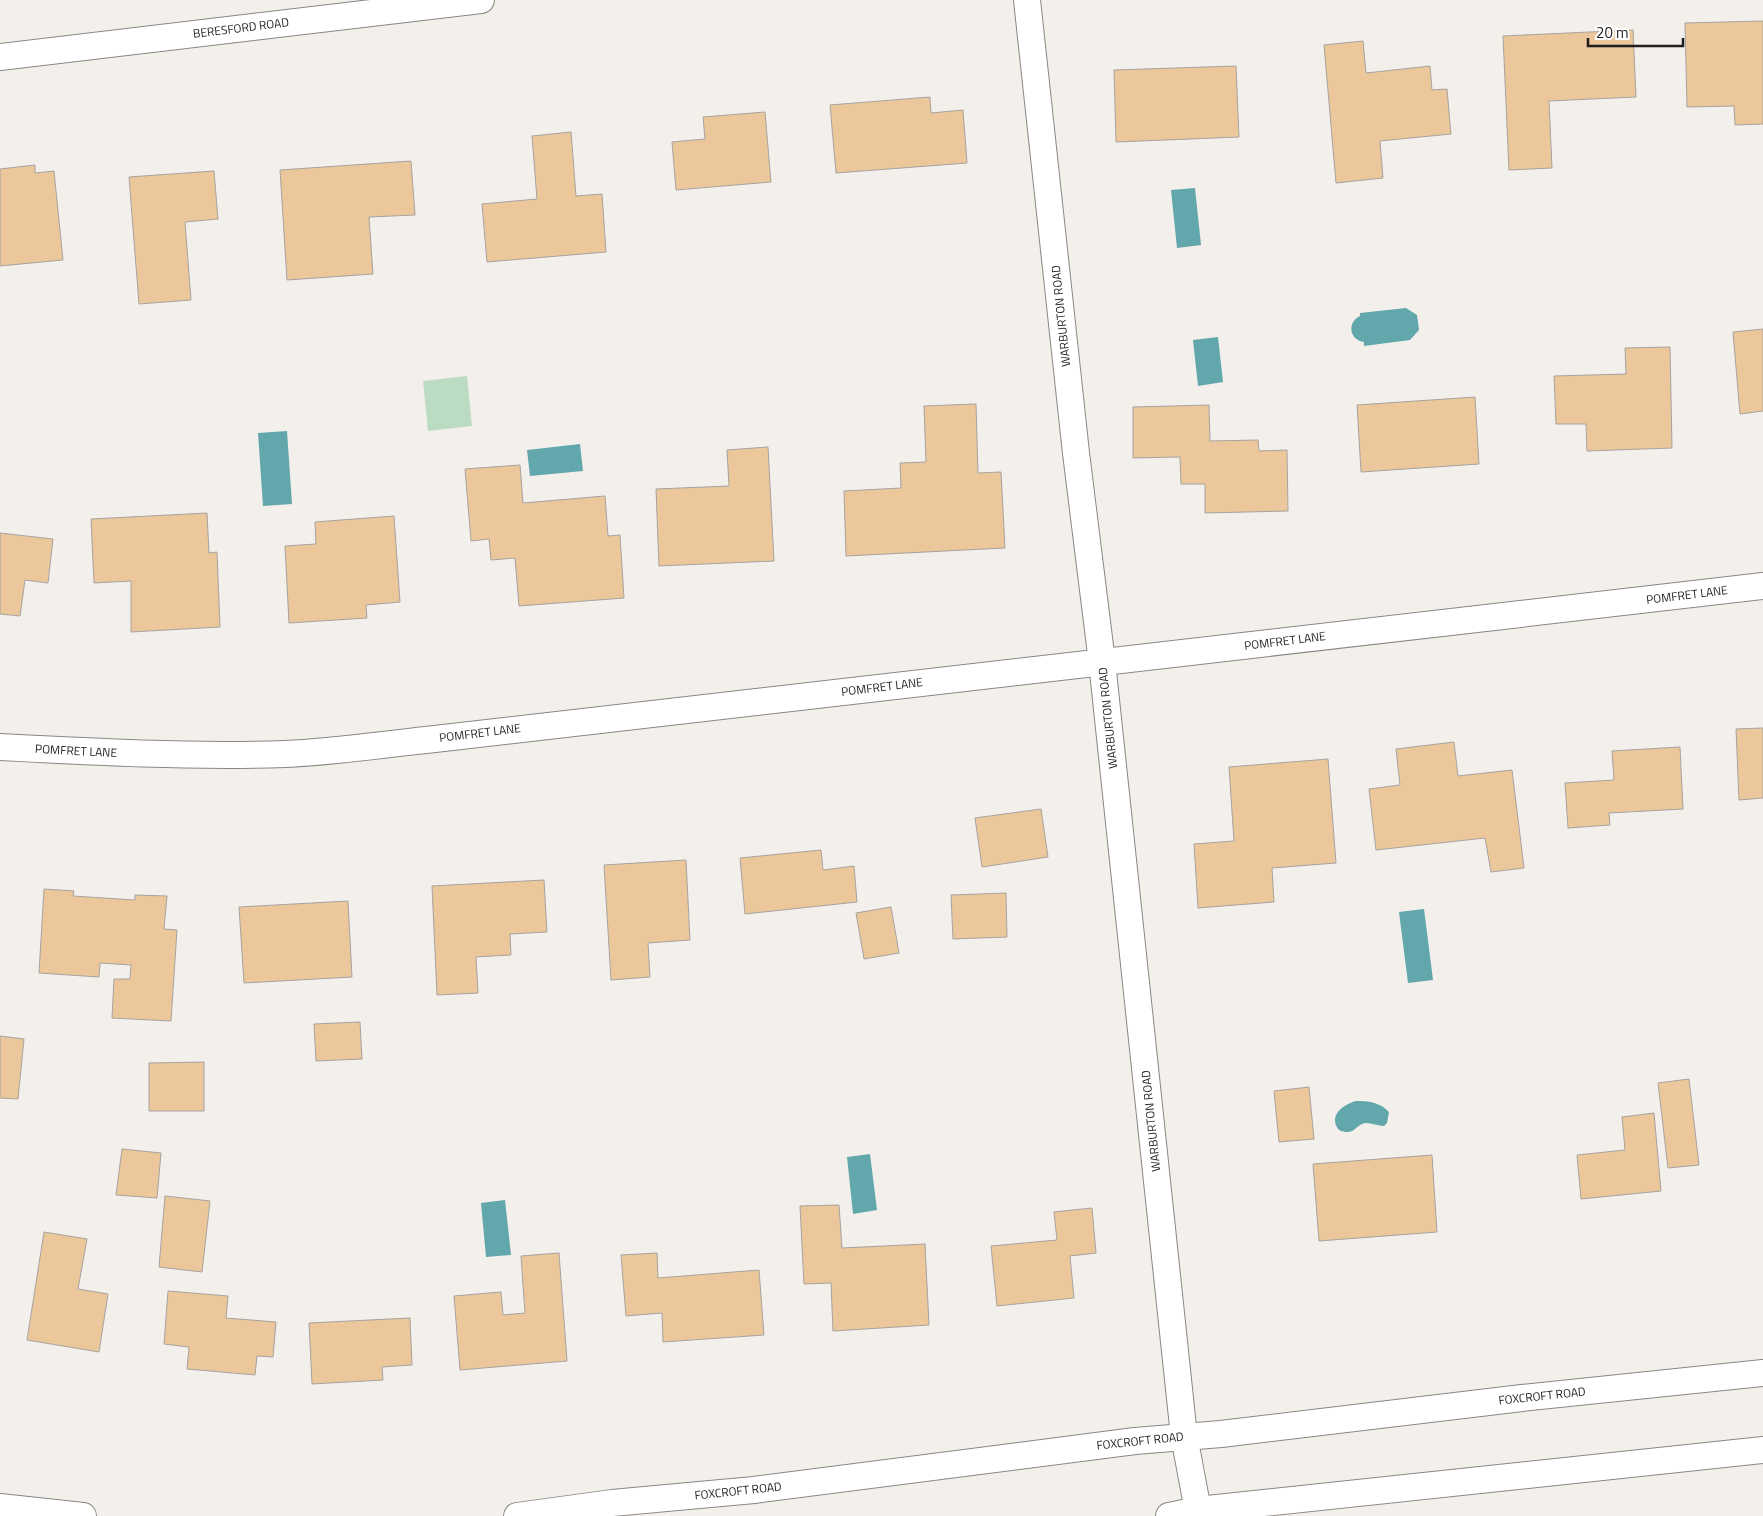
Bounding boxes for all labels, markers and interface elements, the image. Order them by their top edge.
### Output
street label: BERESFORD ROAD [192,12,290,43]
scale bar [1588,15,1683,47]
text: 20 m [1596,21,1629,44]
street label: WARBURTON ROAD [1046,264,1075,368]
street label: POMFRET LANE [1645,580,1729,609]
street label: POMFRET LANE [1243,626,1327,655]
street label: WARBURTON ROAD [1093,666,1122,770]
street label: POMFRET LANE [840,672,924,701]
street label: POMFRET LANE [438,718,522,747]
street label: POMFRET LANE [35,739,118,762]
street label: WARBURTON ROAD [1136,1069,1165,1173]
street label: FOXCROFT ROAD [1497,1381,1587,1410]
street label: FOXCROFT ROAD [1095,1426,1185,1455]
street label: FOXCROFT ROAD [693,1476,783,1505]

